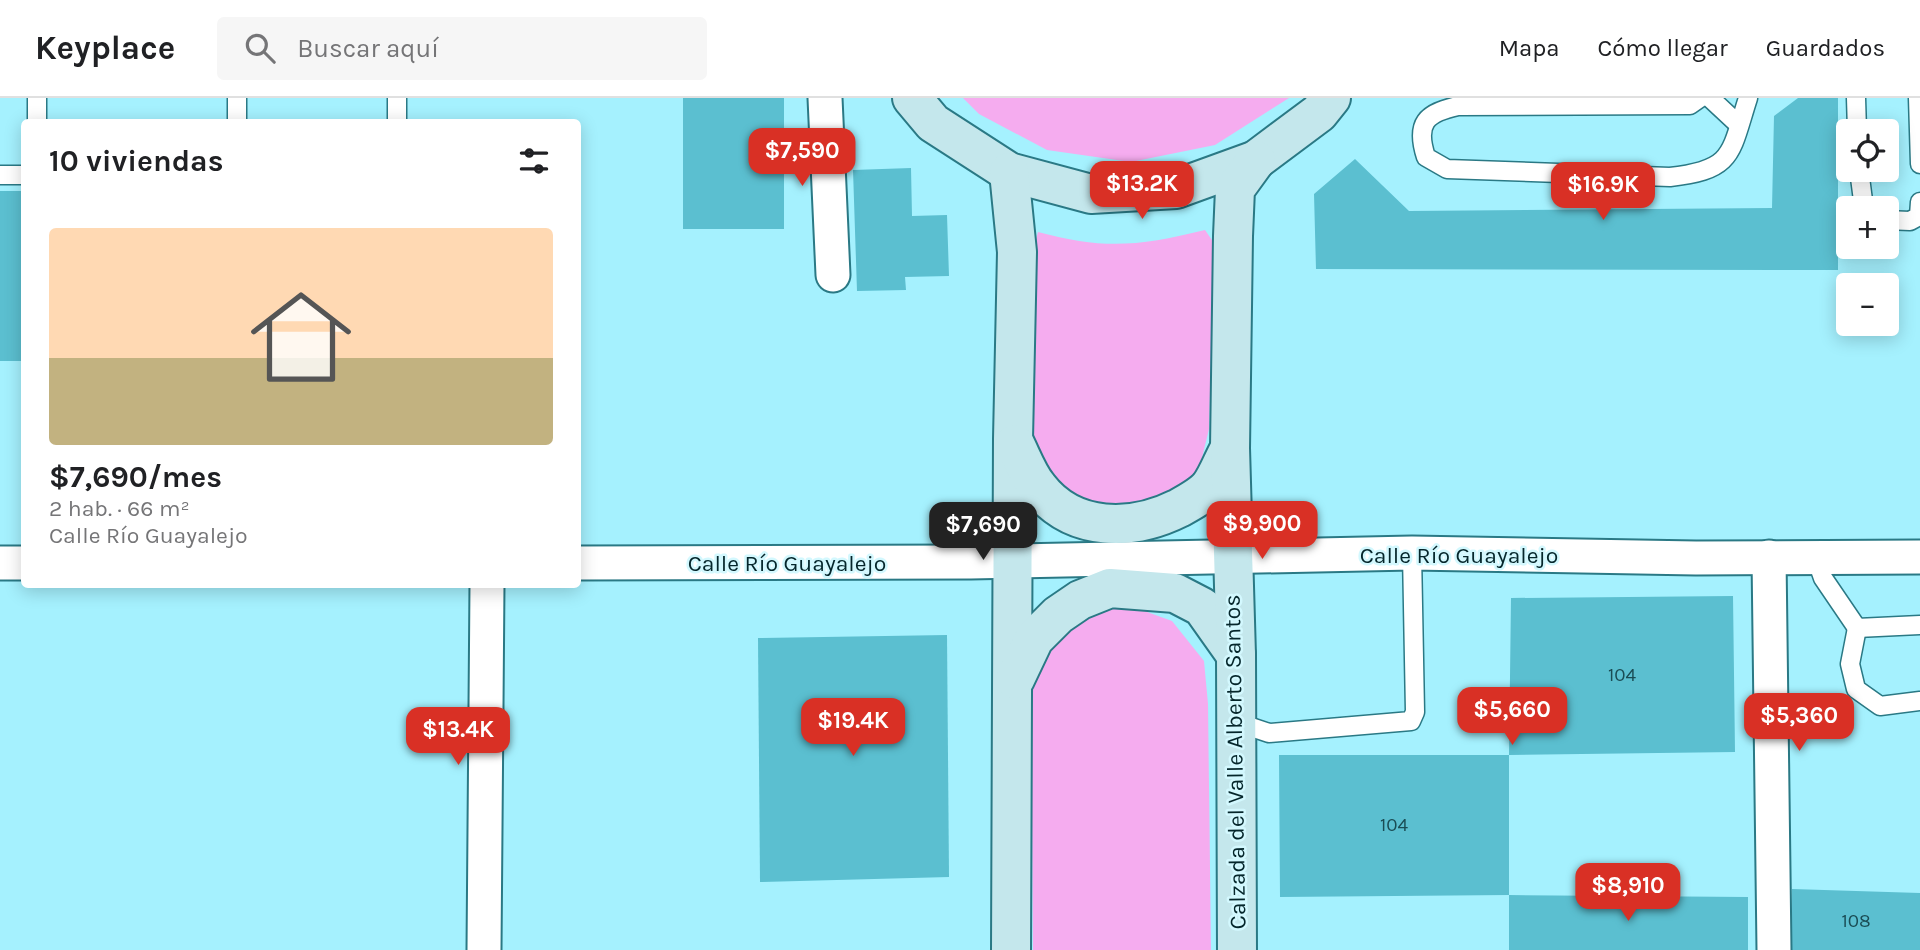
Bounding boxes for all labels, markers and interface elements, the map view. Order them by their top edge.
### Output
search box [217,17,707,80]
text: Keyplace [35,29,175,67]
icon: search [241,29,279,67]
text: Buscar aquí [297,33,439,64]
text: Mapa [1499,34,1559,62]
text: Cómo llegar [1597,34,1728,62]
text: Guardados [1766,34,1885,62]
map controls [1836,119,1899,336]
button: locate [1836,119,1899,182]
pin: $7,590 [745,129,859,188]
text: $7,590 [764,137,840,164]
icon: filters [515,142,553,180]
text: 10 viviendas [49,143,223,179]
pin: $13.2K [1085,162,1199,221]
pin: $16.9K [1546,162,1660,222]
text: $13.2K [1106,170,1178,197]
text: $16.9K [1567,171,1639,198]
button: + [1836,196,1899,259]
button: − [1836,273,1899,336]
icon: home [238,274,364,400]
text: $7,690/mes [49,459,222,495]
text: 2 hab. · 66 m² [49,495,190,522]
pin: $9,900 [1205,502,1319,561]
pin: $7,690 [926,503,1040,562]
text: $9,900 [1223,510,1301,537]
text: $7,690 [945,511,1021,538]
text: Calle Río Guayalejo [49,522,248,549]
street label: Calle Río Guayalejo [1360,542,1558,569]
street label: Calle Río Guayalejo [688,550,886,577]
street label: Calzada del Valle Alberto Santos [1219,594,1251,930]
house number: 104 [1608,664,1636,686]
pin: $5,660 [1455,688,1569,747]
pin: $5,360 [1742,694,1856,753]
text: $5,660 [1473,696,1551,723]
pin: $19.4K [796,698,910,758]
text: $5,360 [1760,702,1838,729]
text: $19.4K [817,707,889,734]
pin: $13.4K [401,708,515,767]
text: $13.4K [422,716,494,743]
house number: 104 [1380,814,1408,836]
pin: $8,910 [1571,864,1685,923]
text: $8,910 [1591,872,1665,899]
house number: 108 [1841,910,1871,932]

